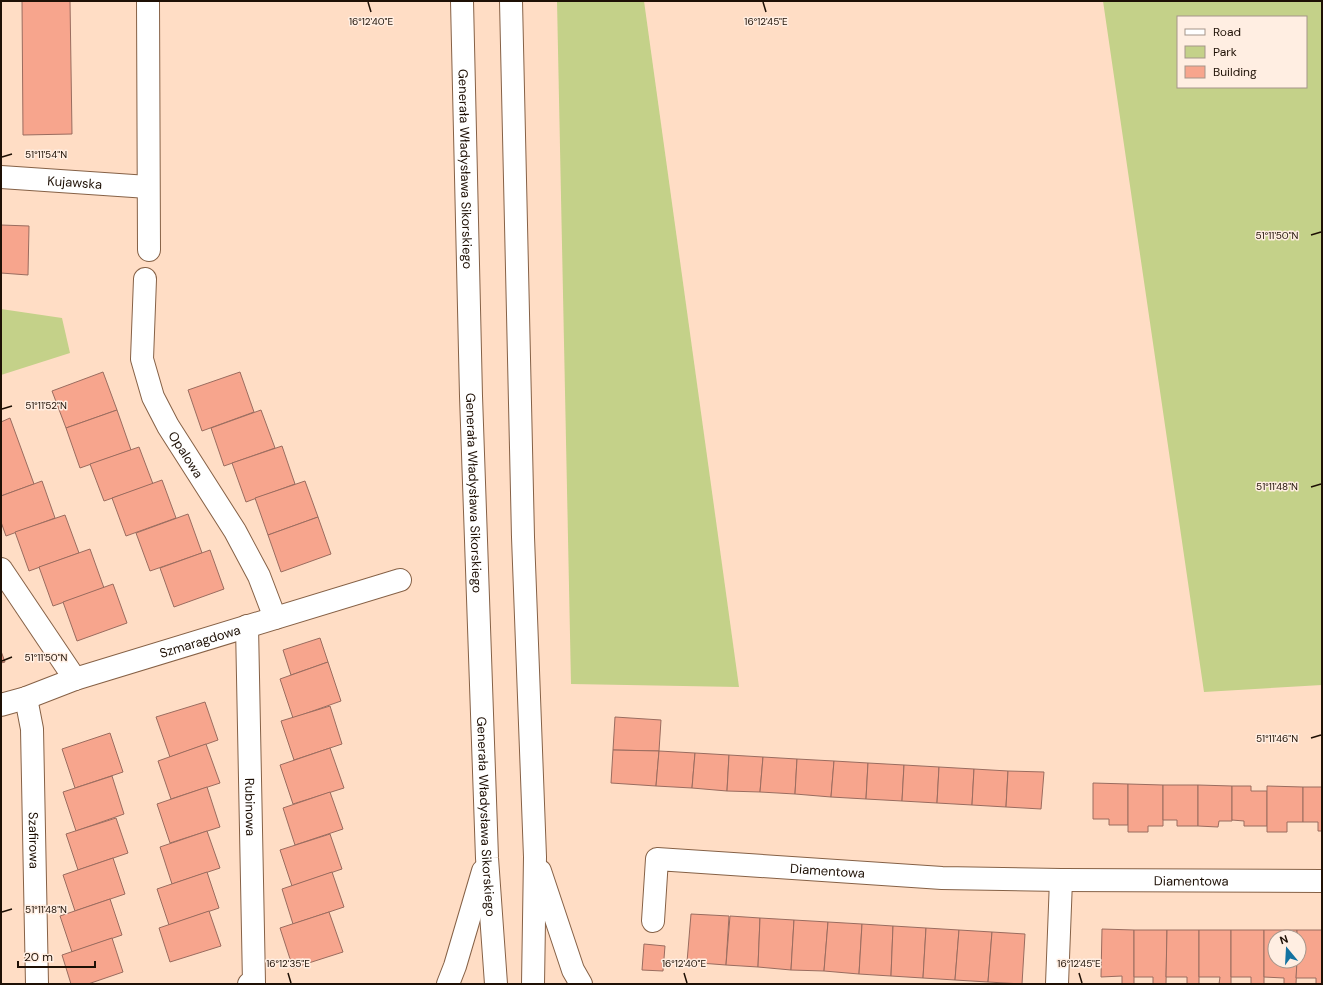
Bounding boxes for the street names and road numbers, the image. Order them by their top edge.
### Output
street label: Generała Władysława Sikorskiego [455,69,477,270]
street label: Kujawska [47,172,103,192]
street label: Generała Władysława Sikorskiego [462,392,486,594]
street label: Opalowa [165,428,207,481]
street label: Szmaragdowa [157,621,242,661]
street label: Generała Władysława Sikorskiego [474,716,500,918]
street label: Rubinowa [241,778,260,836]
street label: Szafirowa [25,812,43,869]
street label: Diamentowa [790,859,865,881]
street label: Diamentowa [1154,872,1229,889]

